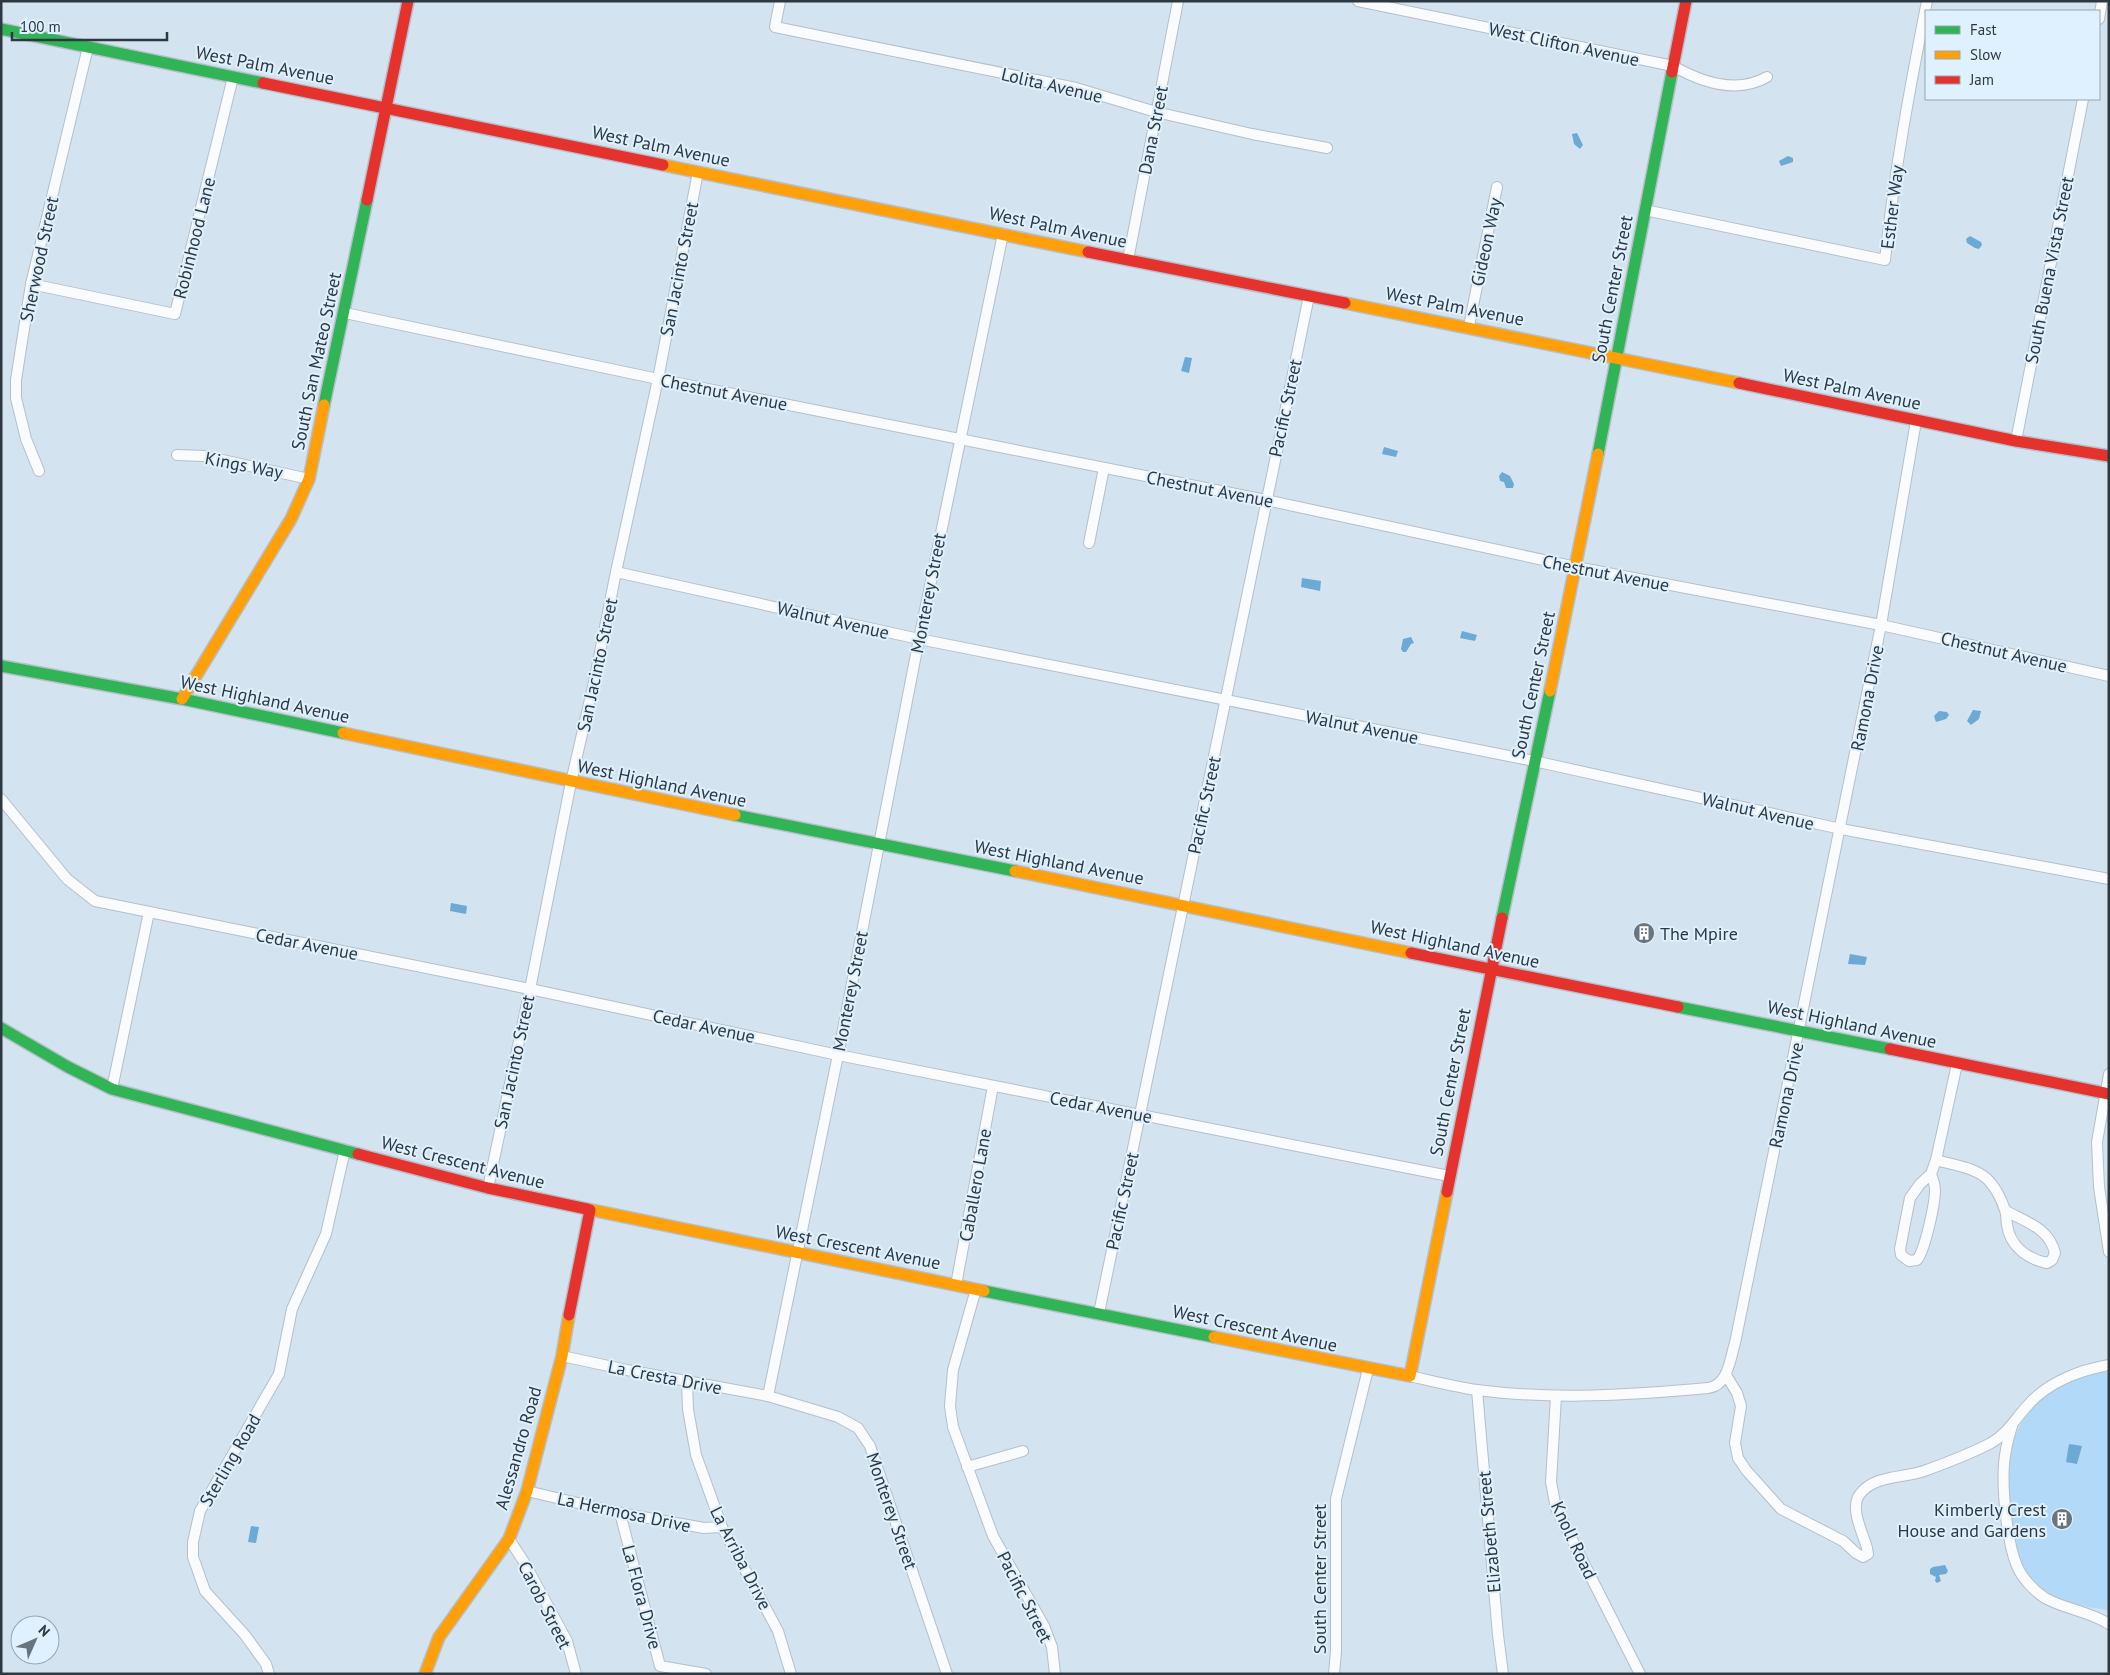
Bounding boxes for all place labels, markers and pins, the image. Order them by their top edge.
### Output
building icon: The Mpire [1632,921,1656,945]
place label: The Mpire [1660,922,1738,945]
place label: Kimberly Crest House and Gardens [1897,1498,2046,1542]
building icon: Kimberly Crest House and Gardens [2050,1507,2074,1531]

